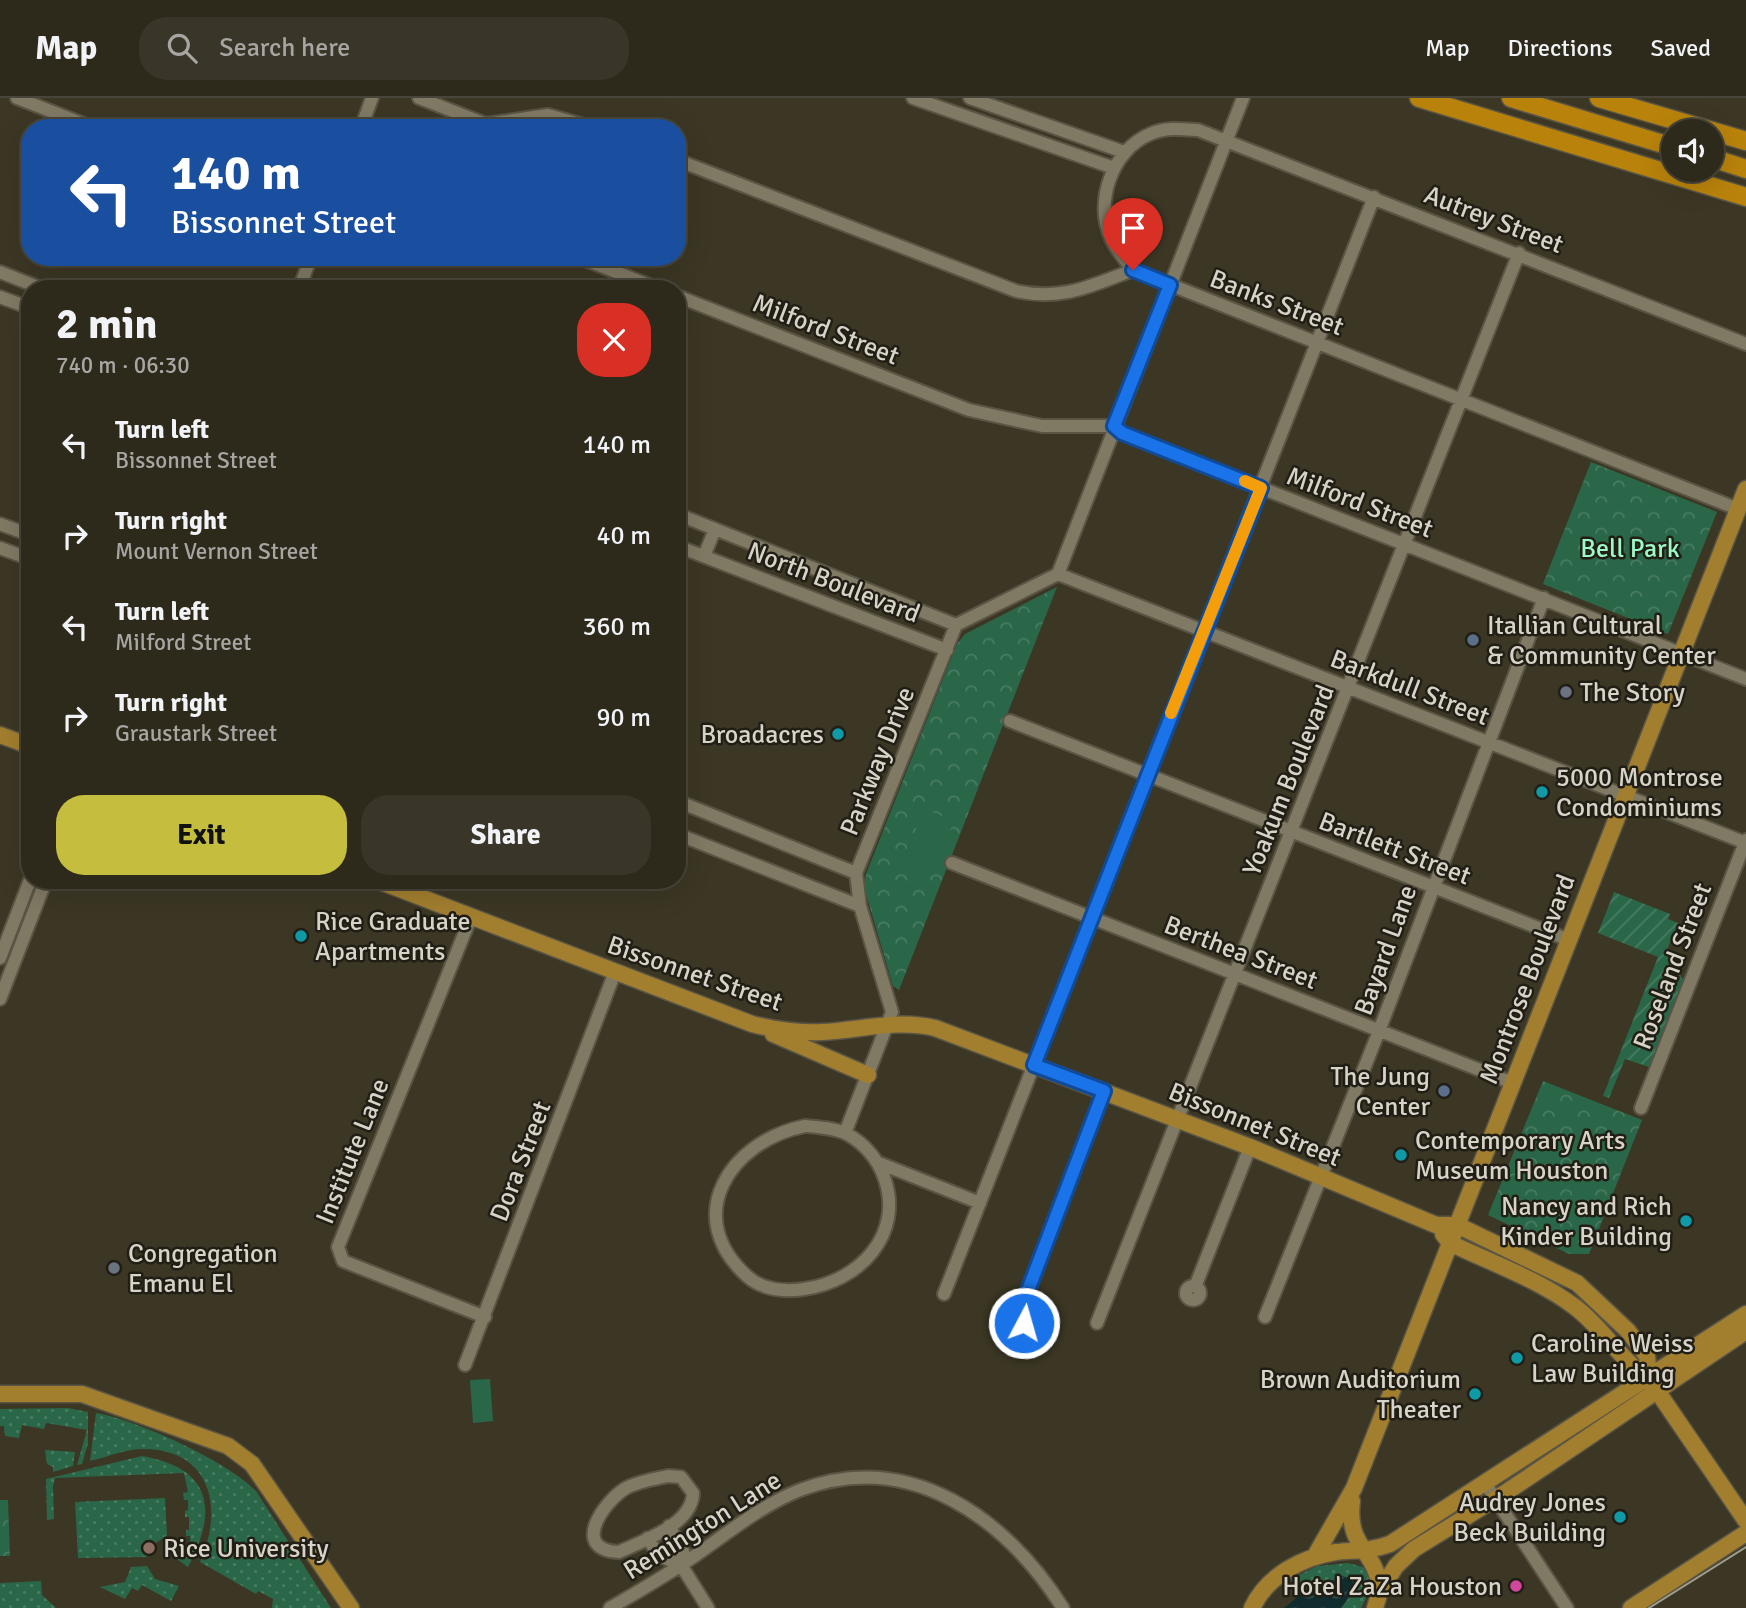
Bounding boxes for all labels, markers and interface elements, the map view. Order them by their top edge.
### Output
search box [139,17,629,80]
text: Map [35,28,97,69]
icon: search [163,29,201,67]
text: Search here [219,32,350,64]
text: Map [1425,33,1470,63]
text: Directions [1508,33,1613,63]
text: Saved [1651,33,1711,63]
map controls [1661,119,1724,182]
button: sound [1661,119,1724,182]
text: 140 m [171,143,301,203]
icon: left [56,147,147,238]
street label: Autrey Street [1420,179,1568,261]
pin [1103,198,1163,270]
text: Bissonnet Street [171,203,396,242]
icon: arrive [1114,209,1152,247]
street label: Banks Street [1205,263,1348,343]
street label: Milford Street [748,287,903,372]
text: 2 min [56,299,157,350]
button: close [577,303,651,377]
text: 740 m · 06:30 [56,351,190,380]
text: Turn left [115,414,209,446]
icon: left [56,426,94,464]
text: 140 m [582,429,651,461]
text: Bissonnet Street [115,446,277,475]
street label: Milford Street [1282,460,1437,545]
text: Turn right [115,505,227,537]
icon: right [56,517,94,555]
text: 40 m [596,520,651,552]
park label: Bell Park [1580,533,1680,565]
street label: North Boulevard [743,535,924,630]
text: Mount Vernon Street [115,537,318,566]
text: Turn left [115,596,209,628]
icon: left [56,608,94,646]
place label: Itallian Cultural & Community Center [1487,610,1716,672]
text: 360 m [582,611,651,643]
text: Milford Street [115,628,251,657]
marker: Itallian Cultural & Community Center [1465,632,1481,648]
street label: Barkdull Street [1326,643,1494,733]
place label: The Story [1580,677,1685,709]
street label: Yoakum Boulevard [1236,680,1342,881]
street label: Parkway Drive [834,682,922,840]
marker: The Story [1558,684,1574,700]
text: Turn right [115,687,227,719]
icon: right [56,699,94,737]
text: 90 m [596,702,651,734]
text: Graustark Street [115,719,277,748]
place label: Broadacres [700,719,824,751]
marker: Broadacres [830,726,846,742]
place label: 5000 Montrose Condominiums [1556,762,1723,824]
marker: 5000 Montrose Condominiums [1534,784,1550,800]
button: Exit [56,795,347,875]
button: Share [361,795,651,875]
street label: Bartlett Street [1314,805,1475,893]
street label: Montrose Boulevard [1473,870,1583,1089]
street label: Roseland Street [1627,879,1719,1054]
street label: Bayard Lane [1348,881,1424,1020]
place label: Rice Graduate Apartments [315,906,470,968]
street label: Berthea Street [1159,909,1322,997]
marker: Rice Graduate Apartments [293,928,309,944]
street label: Bissonnet Street [603,929,786,1019]
place label: The Jung Center [1331,1061,1430,1123]
street label: Institute Lane [309,1074,397,1229]
street label: Bissonnet Street [1164,1076,1345,1174]
marker: The Jung Center [1436,1083,1452,1099]
street label: Dora Street [483,1097,559,1226]
place label: Contemporary Arts Museum Houston [1415,1125,1625,1187]
marker: Contemporary Arts Museum Houston [1393,1147,1409,1163]
place label: Nancy and Rich Kinder Building [1500,1191,1672,1253]
marker: Nancy and Rich Kinder Building [1678,1213,1694,1229]
place label: Congregation Emanu El [128,1238,278,1300]
marker: Congregation Emanu El [106,1260,122,1276]
position arrow [987,1286,1061,1360]
place label: Caroline Weiss Law Building [1531,1328,1694,1390]
marker: Caroline Weiss Law Building [1509,1350,1525,1366]
place label: Brown Auditorium Theater [1260,1364,1461,1426]
marker: Brown Auditorium Theater [1467,1386,1483,1402]
street label: Remington Lane [618,1465,787,1587]
place label: Audrey Jones Beck Building [1453,1487,1606,1549]
marker: Audrey Jones Beck Building [1612,1509,1628,1525]
place label: Rice University [163,1533,329,1565]
marker: Rice University [141,1540,157,1556]
place label: Hotel ZaZa Houston [1282,1571,1502,1603]
marker: Hotel ZaZa Houston [1508,1578,1524,1594]

